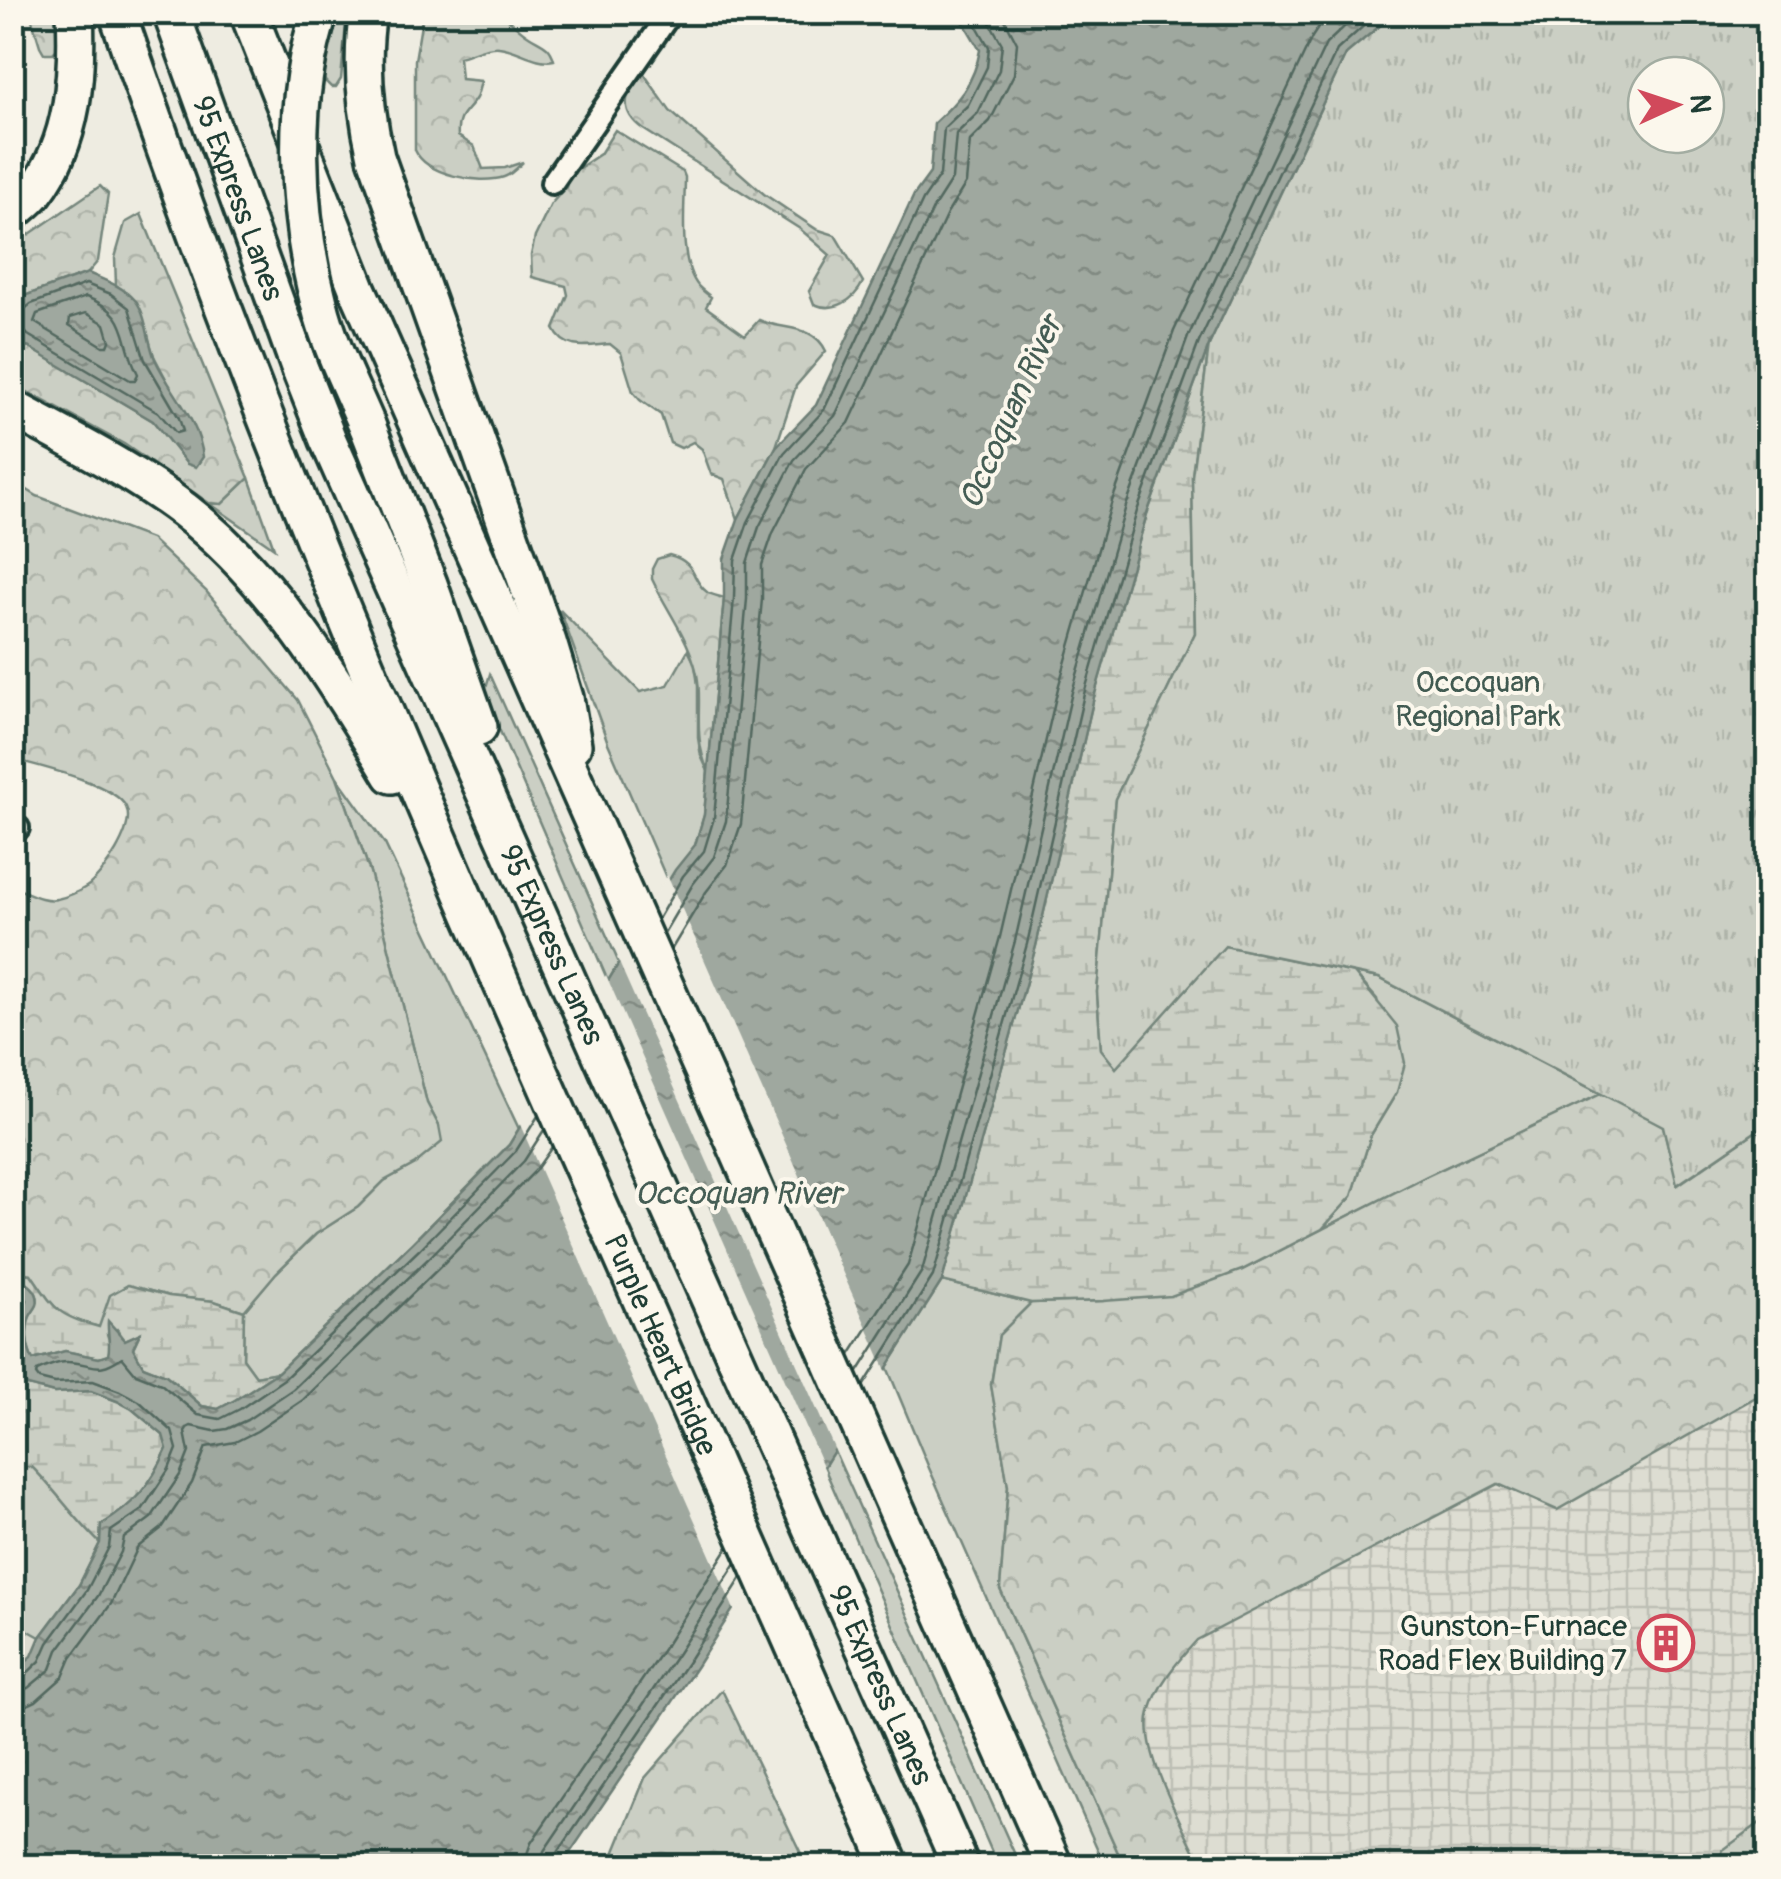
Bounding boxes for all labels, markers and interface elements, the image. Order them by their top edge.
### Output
north arrow [1626,55,1726,155]
street label: 95 Express Lanes [184,91,292,306]
text: N [1681,93,1717,114]
water label: Occoquan River [951,307,1073,515]
park label: Occoquan Regional Park [1395,664,1561,735]
street label: 95 Express Lanes [491,839,612,1051]
water label: Occoquan River [635,1174,845,1214]
street label: Purple Heart Bridge [595,1229,725,1462]
street label: 95 Express Lanes [820,1579,941,1791]
place label: Gunston-Furnace Road Flex Building 7 [1378,1608,1627,1679]
building icon: Gunston-Furnace Road Flex Building 7 [1636,1613,1696,1673]

